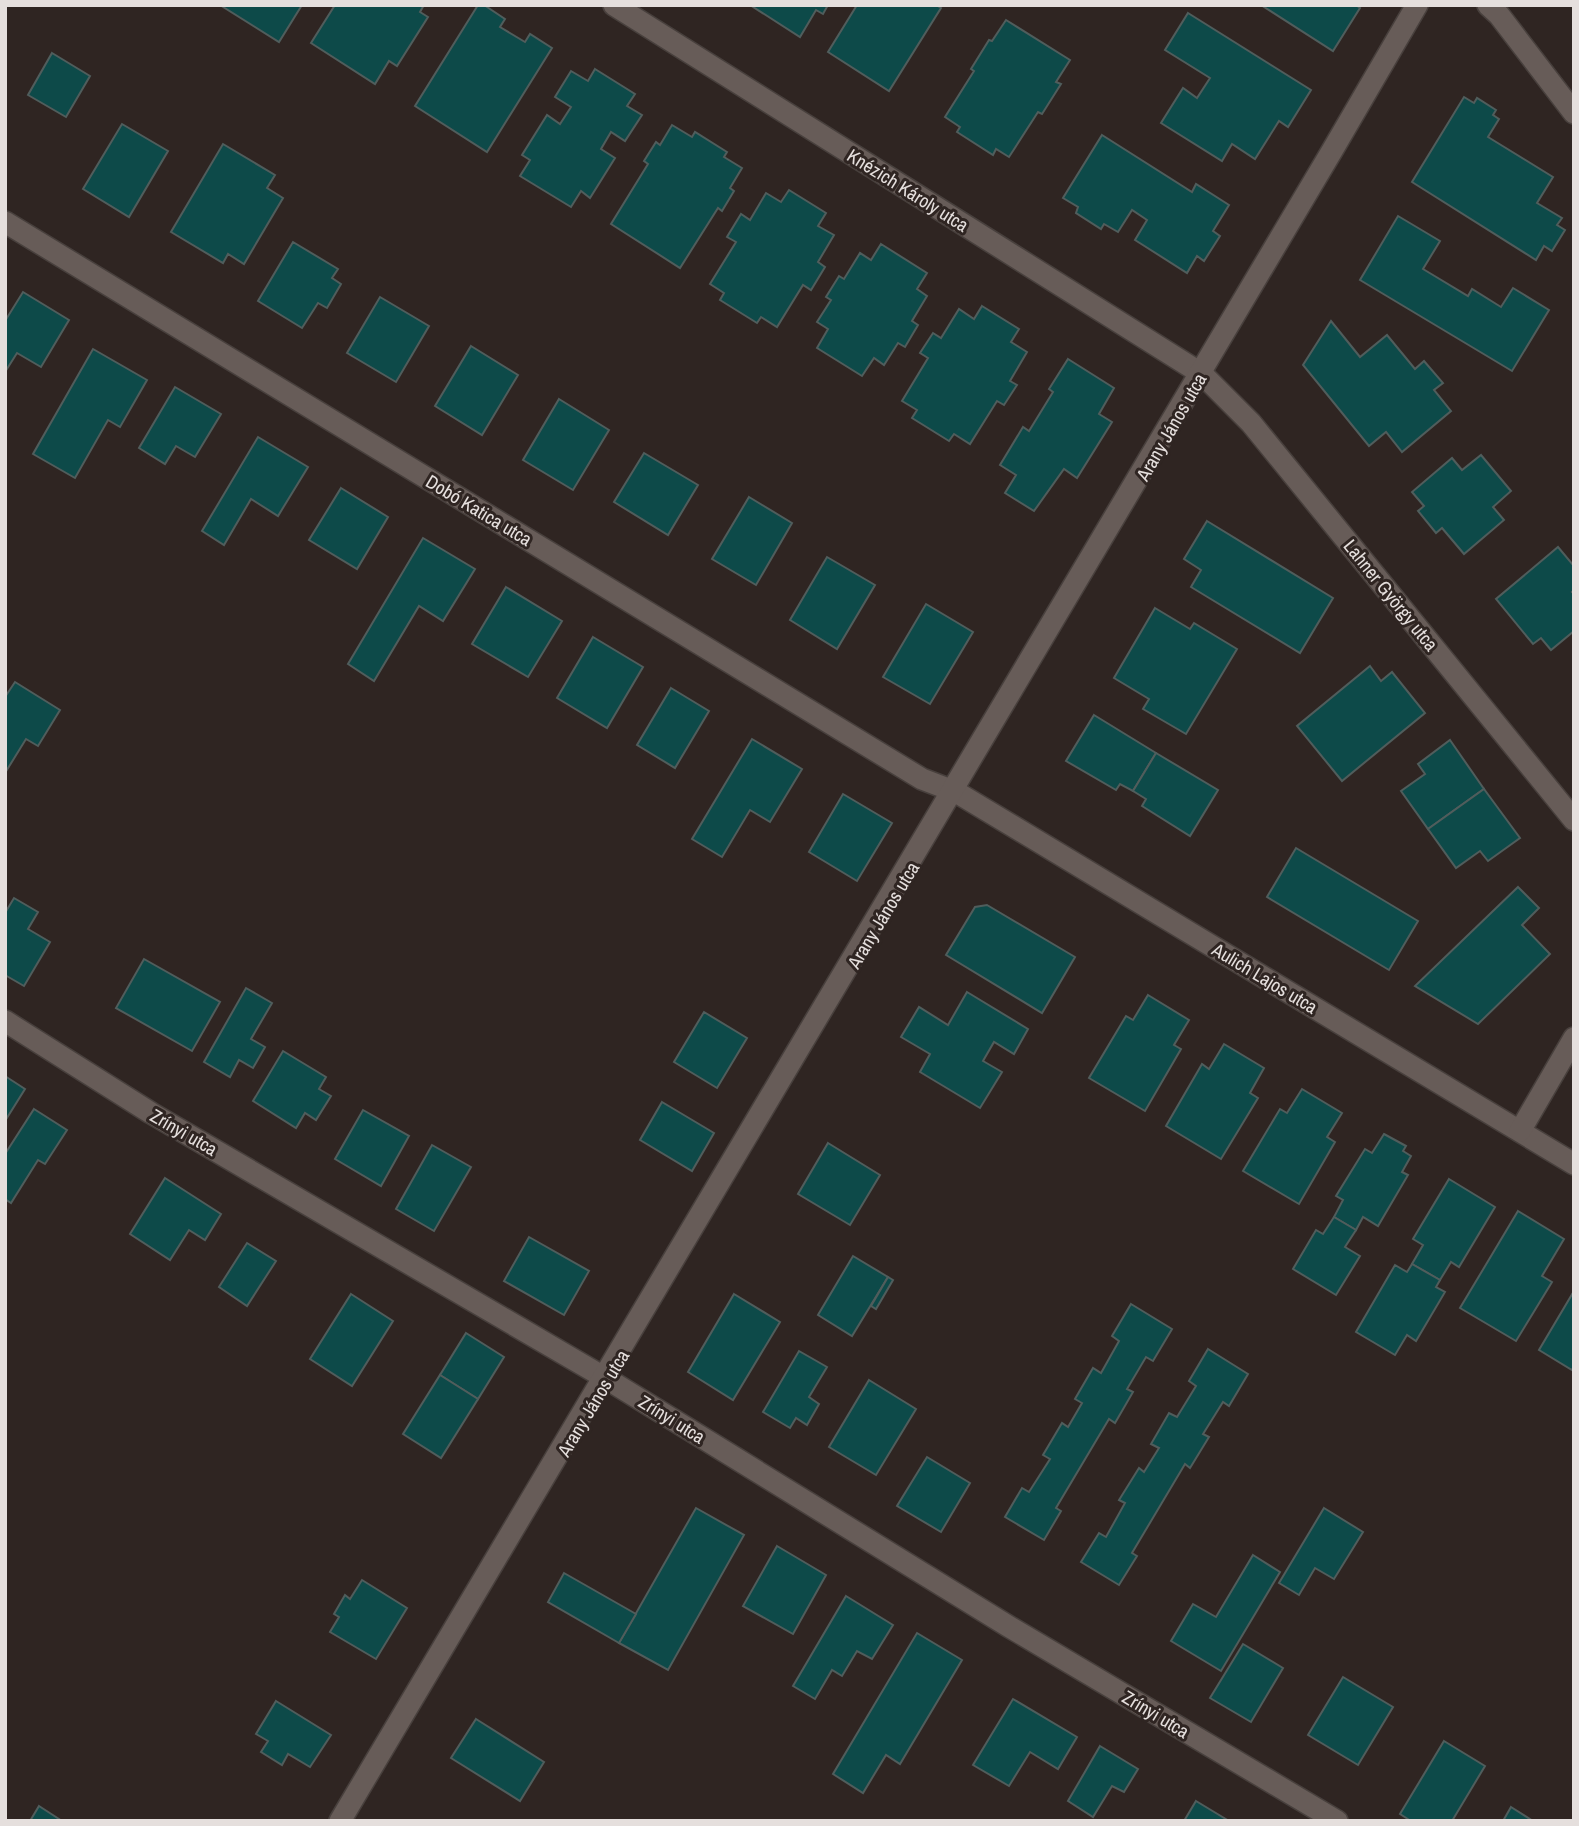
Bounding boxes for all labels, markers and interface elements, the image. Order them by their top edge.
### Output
street label: Knézich Károly utca [842,142,974,238]
street label: Arany János utca [1129,368,1213,486]
street label: Dobó Katica utca [421,468,537,552]
street label: Lahner György utca [1338,534,1444,657]
street label: Arany János utca [840,856,925,974]
street label: Aulich Lajos utca [1207,936,1323,1020]
street label: Zrínyi utca [146,1102,223,1162]
street label: Arany János utca [550,1344,635,1462]
street label: Zrínyi utca [634,1388,710,1450]
street label: Zrínyi utca [1118,1684,1195,1744]

